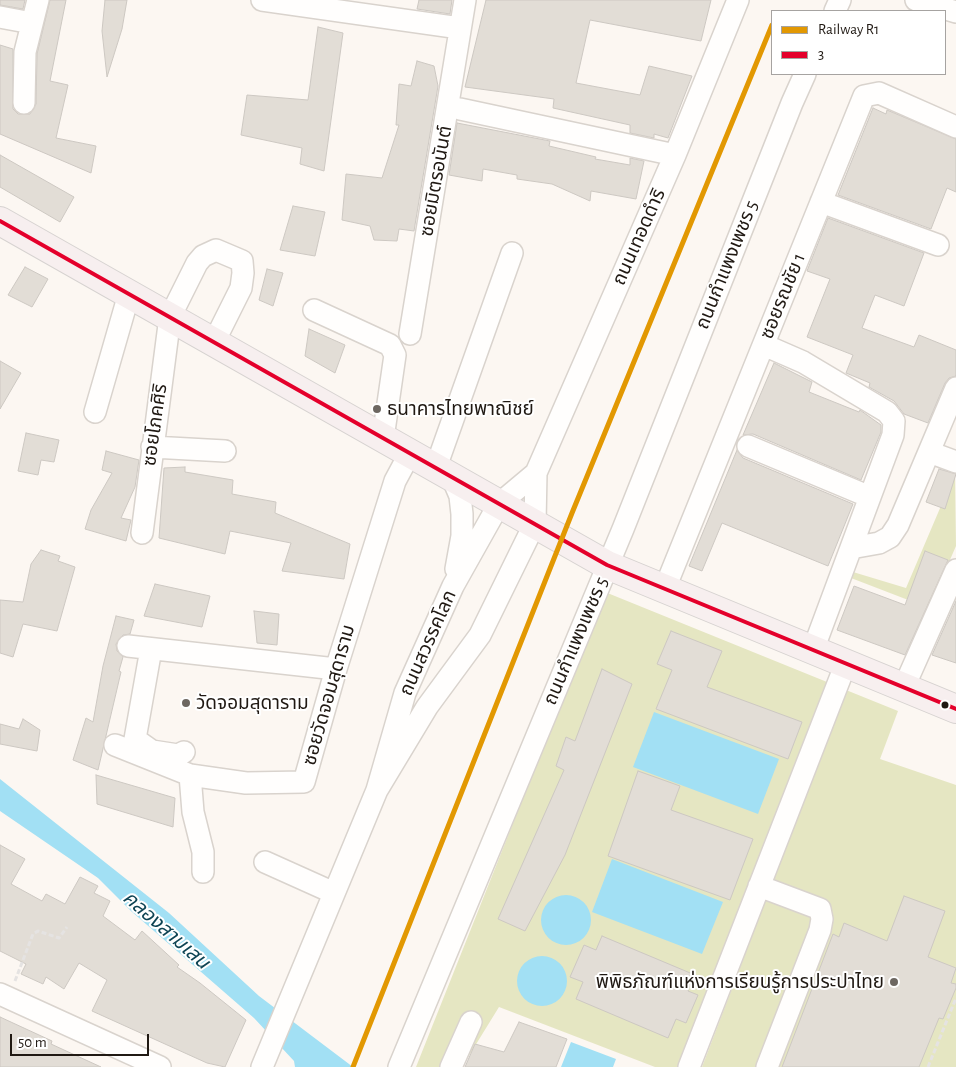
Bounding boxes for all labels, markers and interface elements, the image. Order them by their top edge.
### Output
legend [771,10,946,75]
text: Railway R1 [818,22,879,37]
text: 3 [818,47,824,62]
street label: ซอยมิตรอนันต์ [415,124,457,238]
street label: ถนนเทอดดำริ [608,185,670,289]
street label: ถนนกำแพงเพชร 5 [691,197,763,333]
street label: ซอยรณชัย 1 [755,250,811,342]
street label: ซอยโภคศิริ [138,382,172,468]
place label: ธนาคารไทยพาณิชย์ [387,398,534,420]
marker: ธนาคารไทยพาณิชย์ [371,403,383,415]
street label: ถนนกำแพงเพชร 5 [539,574,613,708]
street label: ถนนสวรรคโลก [395,587,461,699]
street label: ซอยวัดจอมสุดาราม [298,622,360,768]
place label: วัดจอมสุดาราม [196,692,309,714]
marker: วัดจอมสุดาราม [180,697,192,709]
unlabelled marker [940,700,950,710]
water label: คลองสามเสน [118,886,214,974]
place label: พิพิธภัณฑ์แห่งการเรียนรู้การประปาไทย [596,971,884,993]
marker: พิพิธภัณฑ์แห่งการเรียนรู้การประปาไทย [888,976,900,988]
scale bar [12,1024,151,1056]
text: 50 m [18,1035,47,1050]

